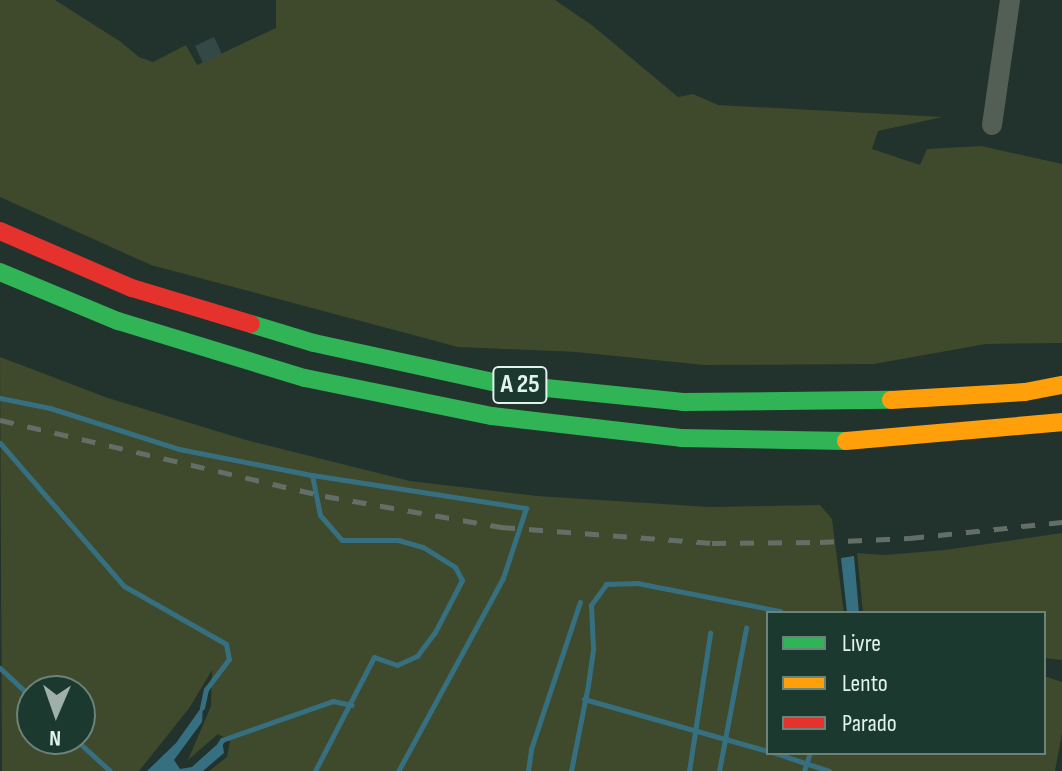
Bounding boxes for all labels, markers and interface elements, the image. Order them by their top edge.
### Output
road number: A 25 [492,363,548,407]
legend [766,611,1046,755]
text: Livre [842,629,881,658]
text: Lento [842,669,888,698]
north arrow [16,675,96,755]
text: Parado [842,709,897,738]
text: N [49,724,62,751]

